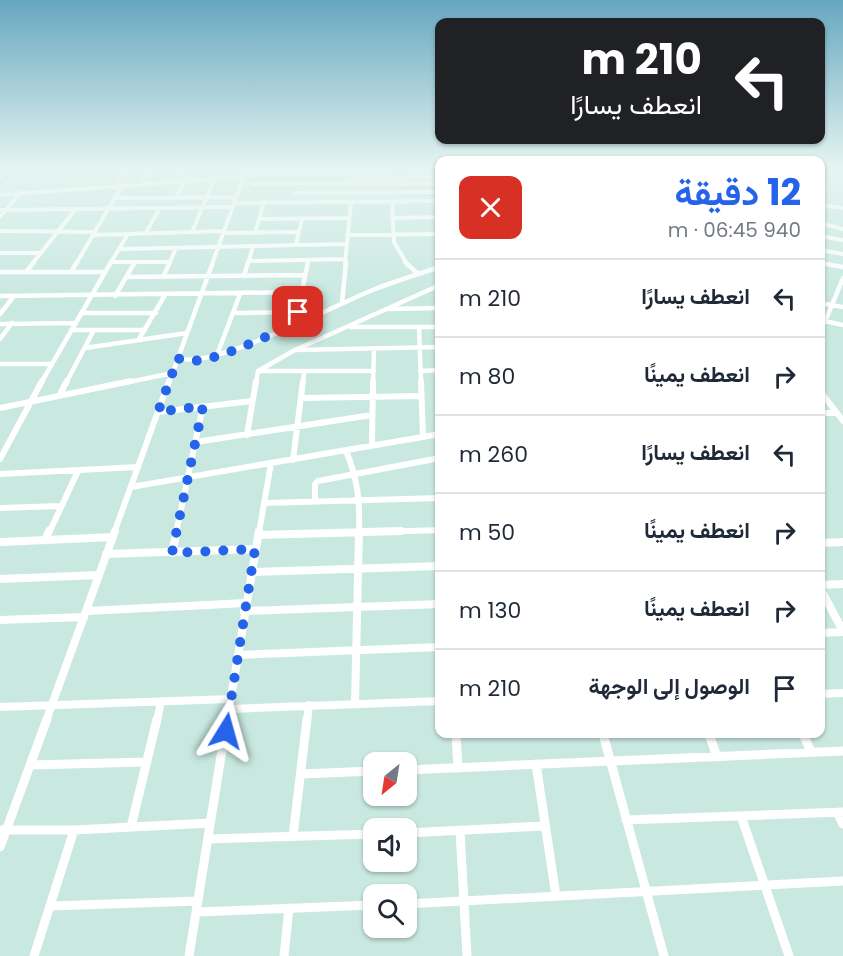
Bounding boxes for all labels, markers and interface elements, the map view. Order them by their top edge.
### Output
text: 210 m [581,30,702,89]
icon: left [723,42,801,120]
text: انعطف يسارًا [570,86,702,123]
text: 12 دقيقة [674,167,801,218]
button: close [459,176,522,239]
text: 940 m · 06:45 [668,216,801,244]
text: انعطف يسارًا [641,281,750,312]
icon: left [768,282,801,315]
text: 210 m [459,283,521,314]
pin [272,286,323,337]
icon: arrive [281,295,314,328]
text: انعطف يمينًا [644,359,750,390]
icon: right [768,360,801,393]
text: 80 m [459,361,515,392]
text: انعطف يسارًا [641,437,750,468]
icon: left [768,438,801,471]
text: 260 m [459,439,528,470]
text: انعطف يمينًا [644,515,750,546]
icon: right [768,516,801,549]
text: 50 m [459,517,515,548]
text: انعطف يمينًا [644,593,750,624]
icon: right [768,594,801,627]
text: 130 m [459,595,521,626]
text: الوصول إلى الوجهة [589,671,750,702]
icon: arrive [768,672,801,705]
text: 210 m [459,673,521,704]
position arrow [194,699,258,763]
north arrow [363,752,417,806]
map controls [363,752,417,938]
button: sound [363,818,417,872]
button: search [363,884,417,938]

